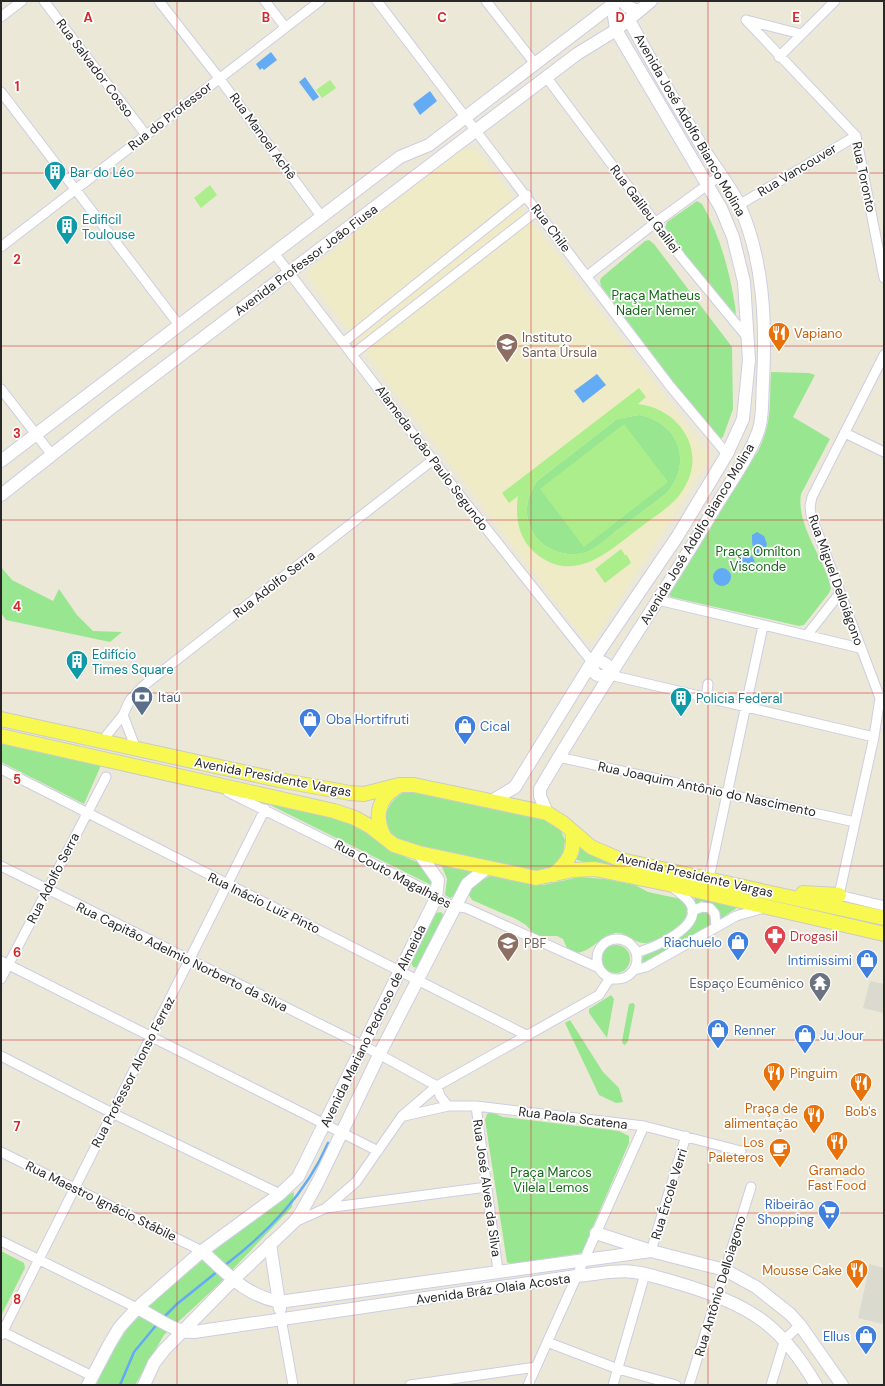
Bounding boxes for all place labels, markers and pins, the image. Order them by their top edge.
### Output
building icon: Bar do Léo [42,159,68,192]
place label: Bar do Léo [70,164,134,181]
place label: Edificil Toulouse [82,211,135,243]
building icon: Edificil Toulouse [54,213,80,246]
restaurant icon: Vapiano [766,320,792,353]
place label: Vapiano [794,325,843,342]
place label: Instituto Santa Úrsula [522,329,597,361]
school or university icon: Instituto Santa Úrsula [494,331,520,364]
place label: Edifício Times Square [92,646,174,678]
building icon: Edifício Times Square [64,648,90,681]
bank icon: Itaú [129,684,155,717]
building icon: Policia Federal [668,685,694,718]
place label: Itaú [158,689,181,706]
place label: Policia Federal [696,690,782,707]
shop icon: Oba Hortifruti [297,706,323,739]
place label: Oba Hortifruti [326,711,409,728]
shop icon: Cical [452,713,478,746]
place label: Cical [480,718,510,735]
pharmacy icon: Drogasil [762,923,788,956]
place label: Drogasil [790,928,838,945]
shop icon: Riachuelo [725,929,751,962]
school or university icon: PBF [495,930,521,963]
place label: Riachuelo [664,934,722,951]
place label: PBF [524,935,546,952]
shop icon: Intimissimi [854,947,880,980]
place label: Intimissimi [788,952,852,969]
temple icon: Espaço Ecumênico [807,970,833,1003]
place label: Espaço Ecumênico [689,975,804,992]
shop icon: Renner [705,1017,731,1050]
place label: Renner [734,1022,776,1039]
shop icon: Ju Jour [792,1022,818,1055]
place label: Ju Jour [820,1027,864,1044]
restaurant icon: Pinguim [761,1060,787,1093]
place label: Pinguim [790,1065,838,1082]
restaurant icon: Bob's [848,1070,874,1103]
place label: Praça de alimentação [724,1100,798,1132]
restaurant icon: Praça de alimentação [801,1102,827,1135]
place label: Bob's [845,1103,877,1120]
restaurant icon: Gramado Fast Food [824,1129,850,1162]
place label: Los Paleteros [709,1134,764,1166]
cafe icon: Los Paleteros [767,1136,793,1169]
place label: Gramado Fast Food [808,1162,866,1194]
place label: Ribeirão Shopping [757,1196,814,1228]
supermarket icon: Ribeirão Shopping [816,1198,842,1231]
restaurant icon: Mousse Cake [844,1257,870,1290]
place label: Mousse Cake [762,1262,842,1279]
shop icon: Ellus [853,1323,879,1356]
place label: Ellus [823,1328,850,1345]

